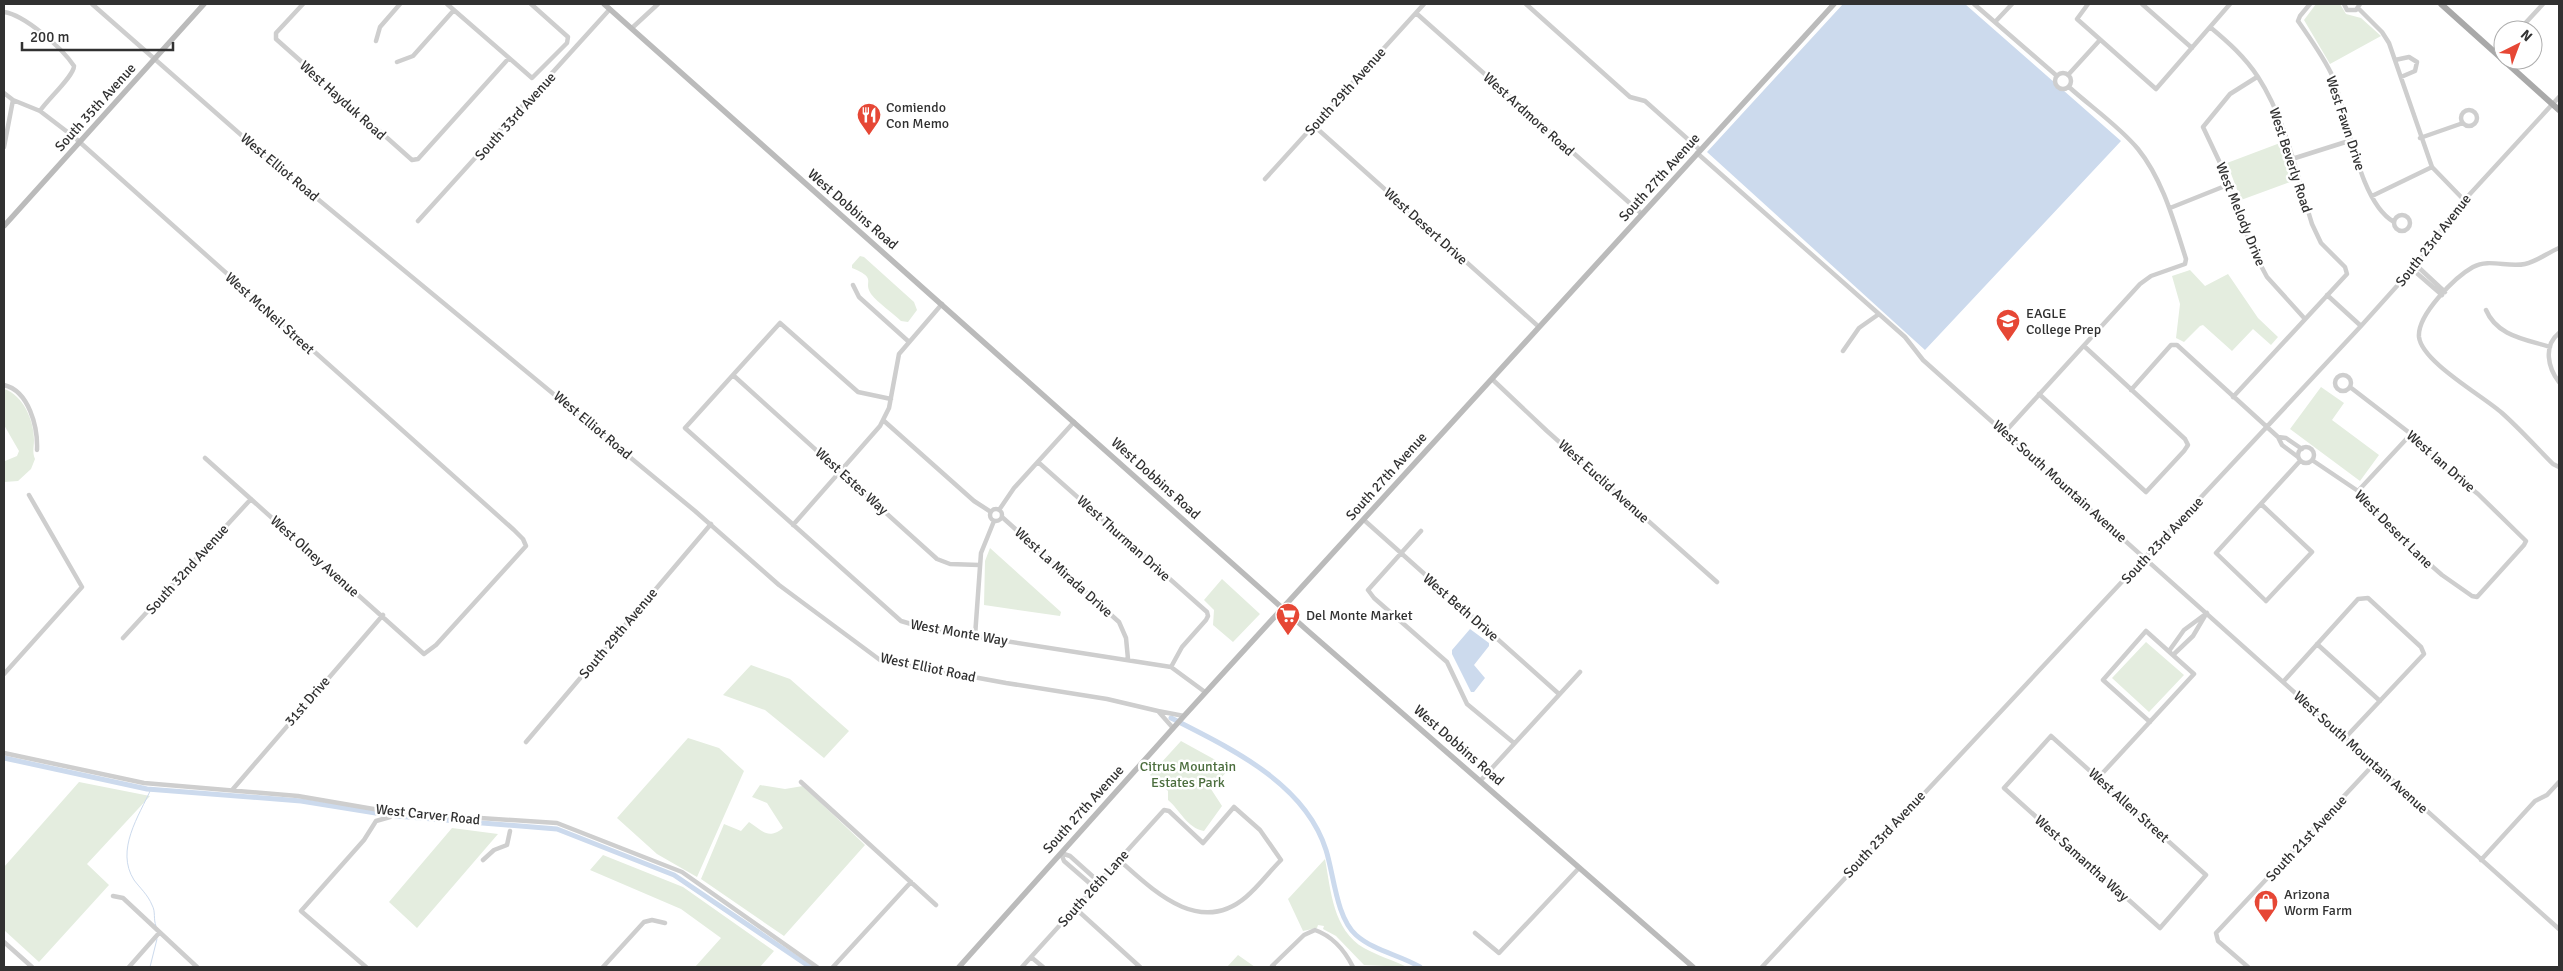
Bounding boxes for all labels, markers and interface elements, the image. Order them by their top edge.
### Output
scale bar [22,20,174,52]
north arrow [2493,20,2543,70]
text: N [2517,26,2536,45]
text: 200 m [30,28,70,46]
street label: South 29th Avenue [1301,44,1389,139]
street label: West Hayduk Road [296,57,389,144]
street label: South 35th Avenue [51,60,139,155]
street label: South 33rd Avenue [471,69,559,164]
street label: West Ardmore Road [1480,69,1578,160]
street label: West Fawn Drive [2322,74,2369,173]
place label: Comiendo Con Memo [886,99,949,132]
restaurant icon: Comiendo Con Memo [856,102,882,136]
street label: West Beverly Road [2265,105,2316,215]
street label: West Elliot Road [237,130,322,205]
street label: South 27th Avenue [1615,130,1703,225]
street label: West Melody Drive [2212,160,2269,269]
street label: West Dobbins Road [804,166,901,253]
street label: West Desert Drive [1380,184,1471,268]
street label: South 23rd Avenue [2392,191,2475,290]
street label: West McNeil Street [221,269,318,358]
place label: EAGLE College Prep [2026,305,2101,338]
school or university icon: EAGLE College Prep [1995,308,2021,342]
street label: West Elliot Road [550,388,635,463]
street label: West South Mountain Avenue [1989,417,2130,546]
street label: West Ian Drive [2403,427,2479,496]
street label: South 27th Avenue [1342,429,1430,524]
street label: West Dobbins Road [1108,434,1204,523]
street label: West Euclid Avenue [1555,436,1653,527]
street label: West Estes Way [812,444,892,519]
street label: West Desert Lane [2351,487,2436,572]
street label: West Thurman Drive [1073,492,1174,585]
street label: South 23rd Avenue [2118,493,2207,587]
street label: West Olney Avenue [267,512,363,601]
street label: South 32nd Avenue [142,521,232,618]
street label: West La Mirada Drive [1011,524,1116,621]
street label: West Beth Drive [1419,570,1502,645]
street label: South 29th Avenue [576,585,661,682]
supermarket icon: Del Monte Market [1275,602,1301,636]
place label: Del Monte Market [1306,607,1413,624]
street label: West Monte Way [909,616,1009,649]
street label: West Elliot Road [879,649,977,686]
street label: 31st Drive [281,673,334,730]
street label: West South Mountain Avenue [2290,688,2431,817]
street label: West Dobbins Road [1410,702,1507,789]
park label: Citrus Mountain Estates Park [1140,758,1236,791]
street label: South 27th Avenue [1039,762,1127,857]
street label: West Allen Street [2085,765,2173,846]
street label: South 23rd Avenue [1840,787,1929,881]
street label: South 21st Avenue [2262,792,2351,885]
street label: West Carver Road [375,801,481,828]
street label: West Samantha Way [2031,812,2133,905]
street label: South 26th Lane [1054,846,1132,930]
place label: Arizona Worm Farm [2284,886,2352,919]
shop icon: Arizona Worm Farm [2253,889,2279,923]

